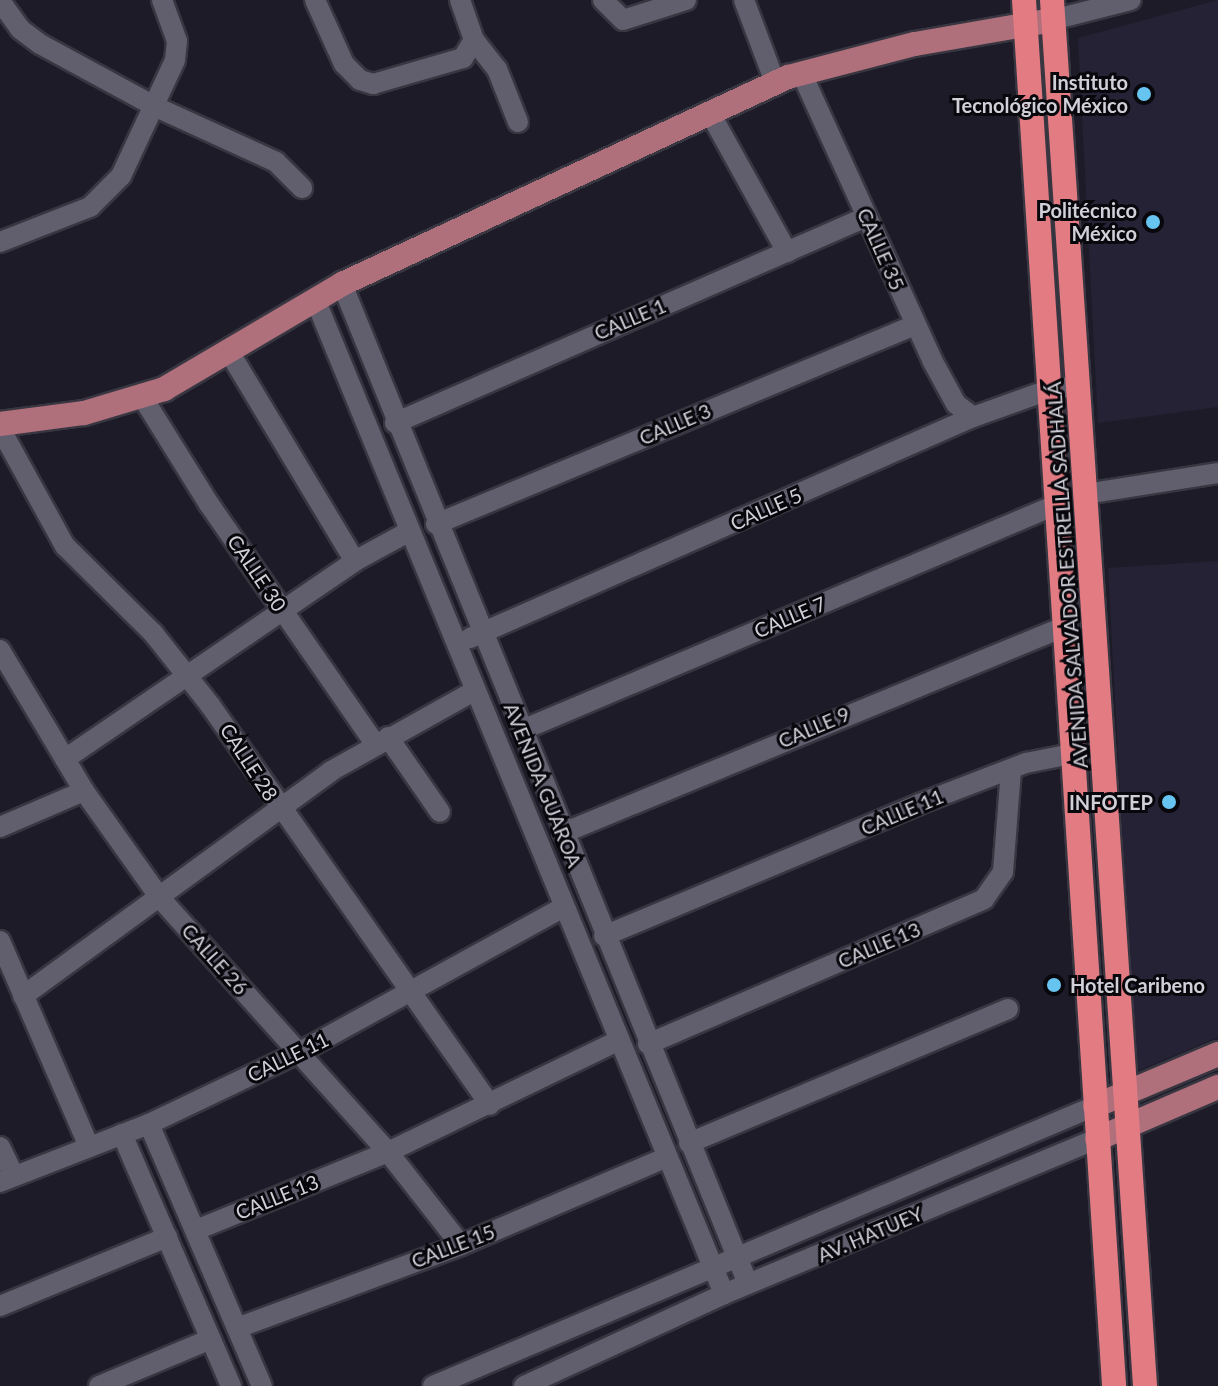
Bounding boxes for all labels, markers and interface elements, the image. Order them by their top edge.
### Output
place label: Instituto Tecnológico México [952,70,1128,117]
marker: Instituto Tecnológico México [1135,85,1153,103]
place label: Politécnico México [1039,198,1137,245]
street label: CALLE 35 [852,204,910,294]
marker: Politécnico México [1144,213,1162,231]
street label: CALLE 1 [590,293,670,345]
street label: AVENIDA SALVADOR ESTRELLA SADHALÁ [1041,380,1093,770]
street label: CALLE 3 [635,398,715,450]
street label: CALLE 5 [727,483,805,535]
street label: CALLE 30 [223,530,291,616]
street label: CALLE 7 [750,591,830,643]
street label: AVENIDA GUAROA [499,699,587,871]
street label: CALLE 9 [774,701,854,753]
street label: CALLE 28 [215,719,283,805]
street label: CALLE 11 [857,784,947,840]
place label: INFOTEP [1069,790,1153,814]
marker: INFOTEP [1160,793,1178,811]
street label: CALLE 13 [834,917,924,973]
street label: CALLE 26 [177,919,253,999]
place label: Hotel Caribeno [1070,973,1205,997]
marker: Hotel Caribeno [1045,976,1063,994]
street label: CALLE 11 [244,1027,332,1087]
street label: CALLE 13 [232,1170,322,1224]
street label: AV. HATUEY [814,1201,926,1267]
street label: CALLE 15 [408,1219,498,1273]

